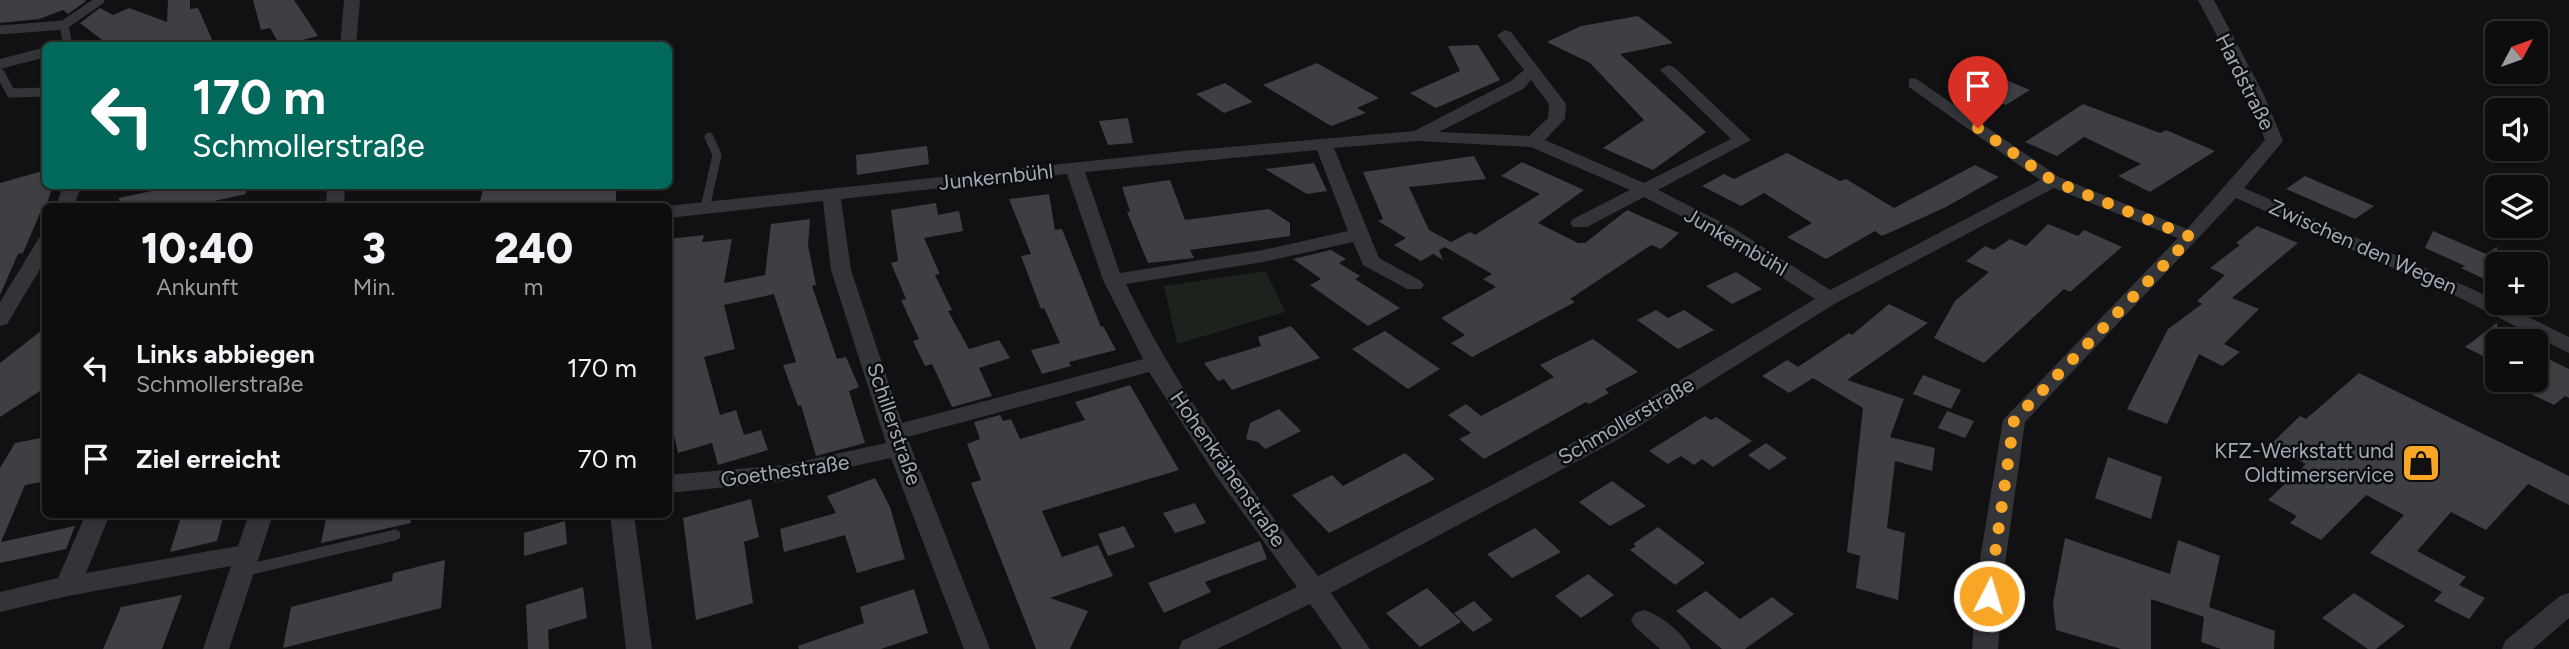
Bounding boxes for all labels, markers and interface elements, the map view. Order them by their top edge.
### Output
north arrow [2485,21,2548,84]
map controls [2485,21,2548,392]
street label: Hardstraße [2211,29,2280,134]
pin [1948,56,2008,128]
text: 170 m [192,67,326,126]
icon: arrive [1959,67,1997,105]
icon: left [77,70,168,161]
button: sound [2485,98,2548,161]
text: Schmollerstraße [192,127,425,165]
street label: Junkernbühl [938,158,1054,195]
button: layers [2485,175,2548,238]
street label: Zwischen den Wegen [2265,194,2461,299]
street label: Junkernbühl [1680,202,1792,281]
text: 10:40 [141,223,254,274]
text: 3 [362,223,386,274]
text: 240 [494,223,573,274]
button: + [2485,252,2548,315]
text: Ankunft [156,273,239,301]
text: Min. [353,273,395,301]
text: m [524,273,543,301]
button: − [2485,329,2548,392]
text: Links abbiegen [136,338,315,370]
icon: left [77,349,115,387]
text: 170 m [567,352,637,384]
street label: Schillerstraße [862,359,927,488]
text: Schmollerstraße [136,370,303,398]
street label: Schmollerstraße [1553,372,1698,470]
street label: Hohenkrähenstraße [1165,386,1292,551]
place label: KFZ-Werkstatt und Oldtimerservice [2214,438,2394,487]
icon: arrive [77,440,115,478]
shop icon: KFZ-Werkstatt und Oldtimerservice [2400,442,2442,484]
text: Ziel erreicht [136,443,281,475]
text: 70 m [578,443,637,475]
street label: Goethestraße [719,449,851,492]
position arrow [1952,559,2026,633]

